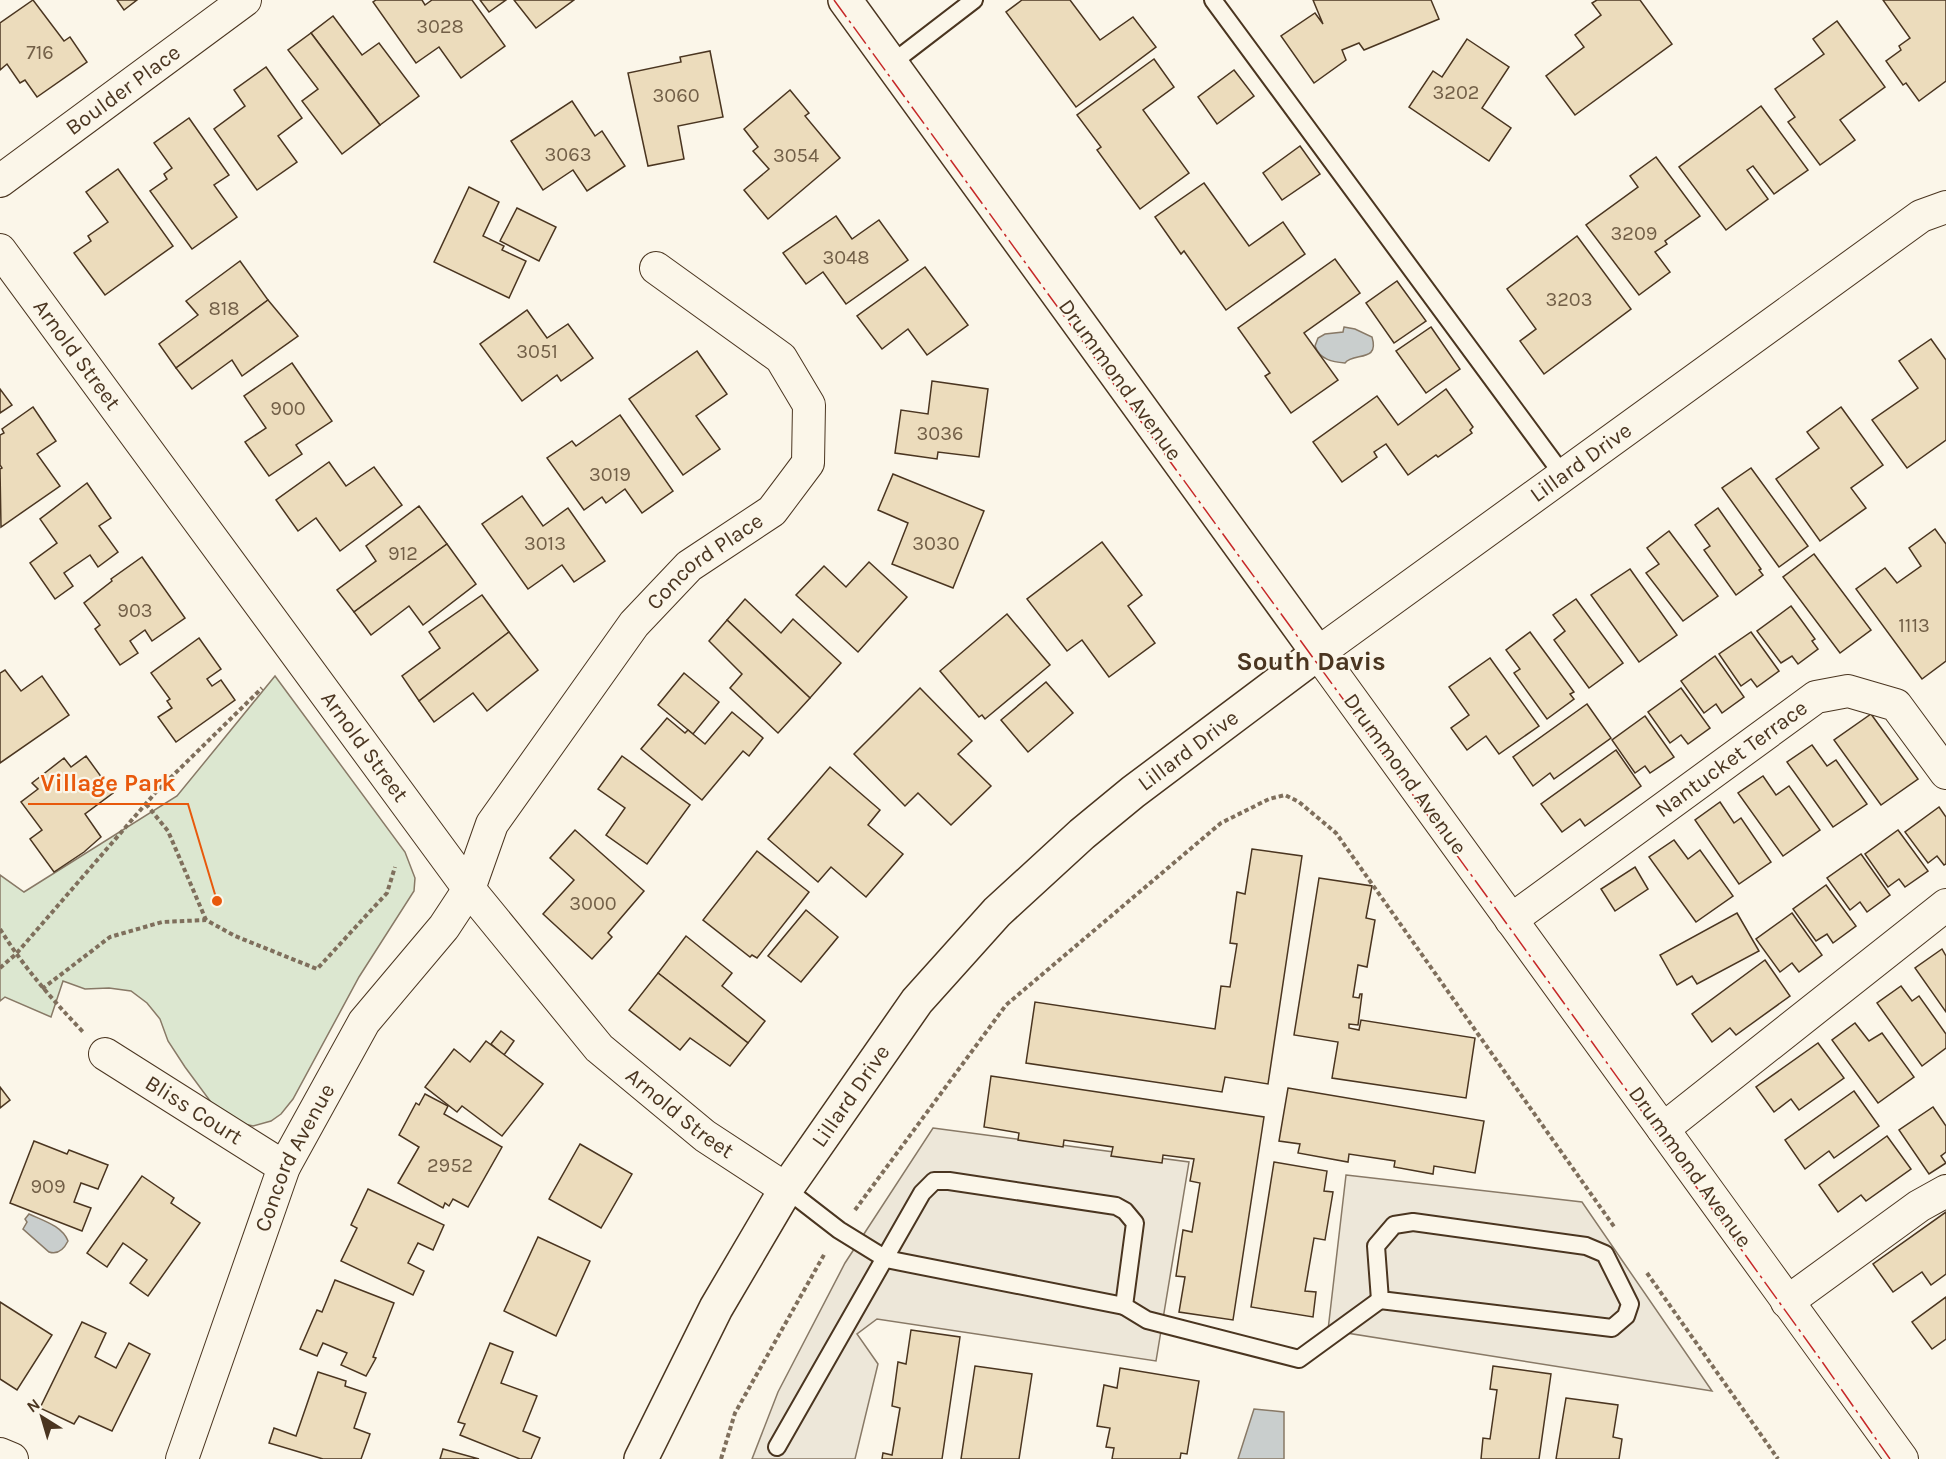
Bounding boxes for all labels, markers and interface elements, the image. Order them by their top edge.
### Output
house number: 3028 [416,15,464,38]
street label: Boulder Place [61,39,185,141]
house number: 716 [26,41,54,64]
house number: 3202 [1433,81,1479,104]
house number: 3060 [653,84,700,107]
house number: 3063 [545,143,591,166]
house number: 3054 [773,144,819,167]
house number: 3209 [1611,222,1657,245]
house number: 3048 [822,246,870,269]
house number: 3203 [1545,288,1593,311]
street label: Arnold Street [28,294,126,415]
street label: Drummond Avenue [1053,294,1187,466]
house number: 818 [208,297,240,320]
house number: 3051 [516,340,558,363]
house number: 900 [270,397,306,420]
street label: Lillard Drive [1525,417,1637,508]
house number: 3036 [917,422,963,445]
house number: 3019 [589,463,631,486]
street label: Concord Place [641,508,768,615]
house number: 3013 [524,532,566,555]
house number: 3030 [912,532,960,555]
house number: 912 [388,542,418,565]
house number: 903 [117,599,153,622]
house number: 1113 [1898,614,1930,637]
district label: South Davis [1236,646,1386,677]
street label: Arnold Street [315,686,414,807]
street label: Drummond Avenue [1338,688,1472,860]
street label: Nantucket Terrace [1650,695,1813,823]
street label: Lillard Drive [1133,704,1244,797]
callout: Village Park [28,762,188,804]
text: Village Park [40,769,176,797]
house number: 3000 [569,892,617,915]
street label: Lillard Drive [806,1040,895,1152]
street label: Arnold Street [620,1063,739,1164]
street label: Bliss Court [140,1070,247,1150]
street label: Concord Avenue [249,1079,340,1235]
street label: Drummond Avenue [1623,1081,1757,1253]
house number: 2952 [427,1154,473,1177]
house number: 909 [30,1175,66,1198]
north arrow [12,1387,72,1447]
text: N [23,1394,44,1416]

